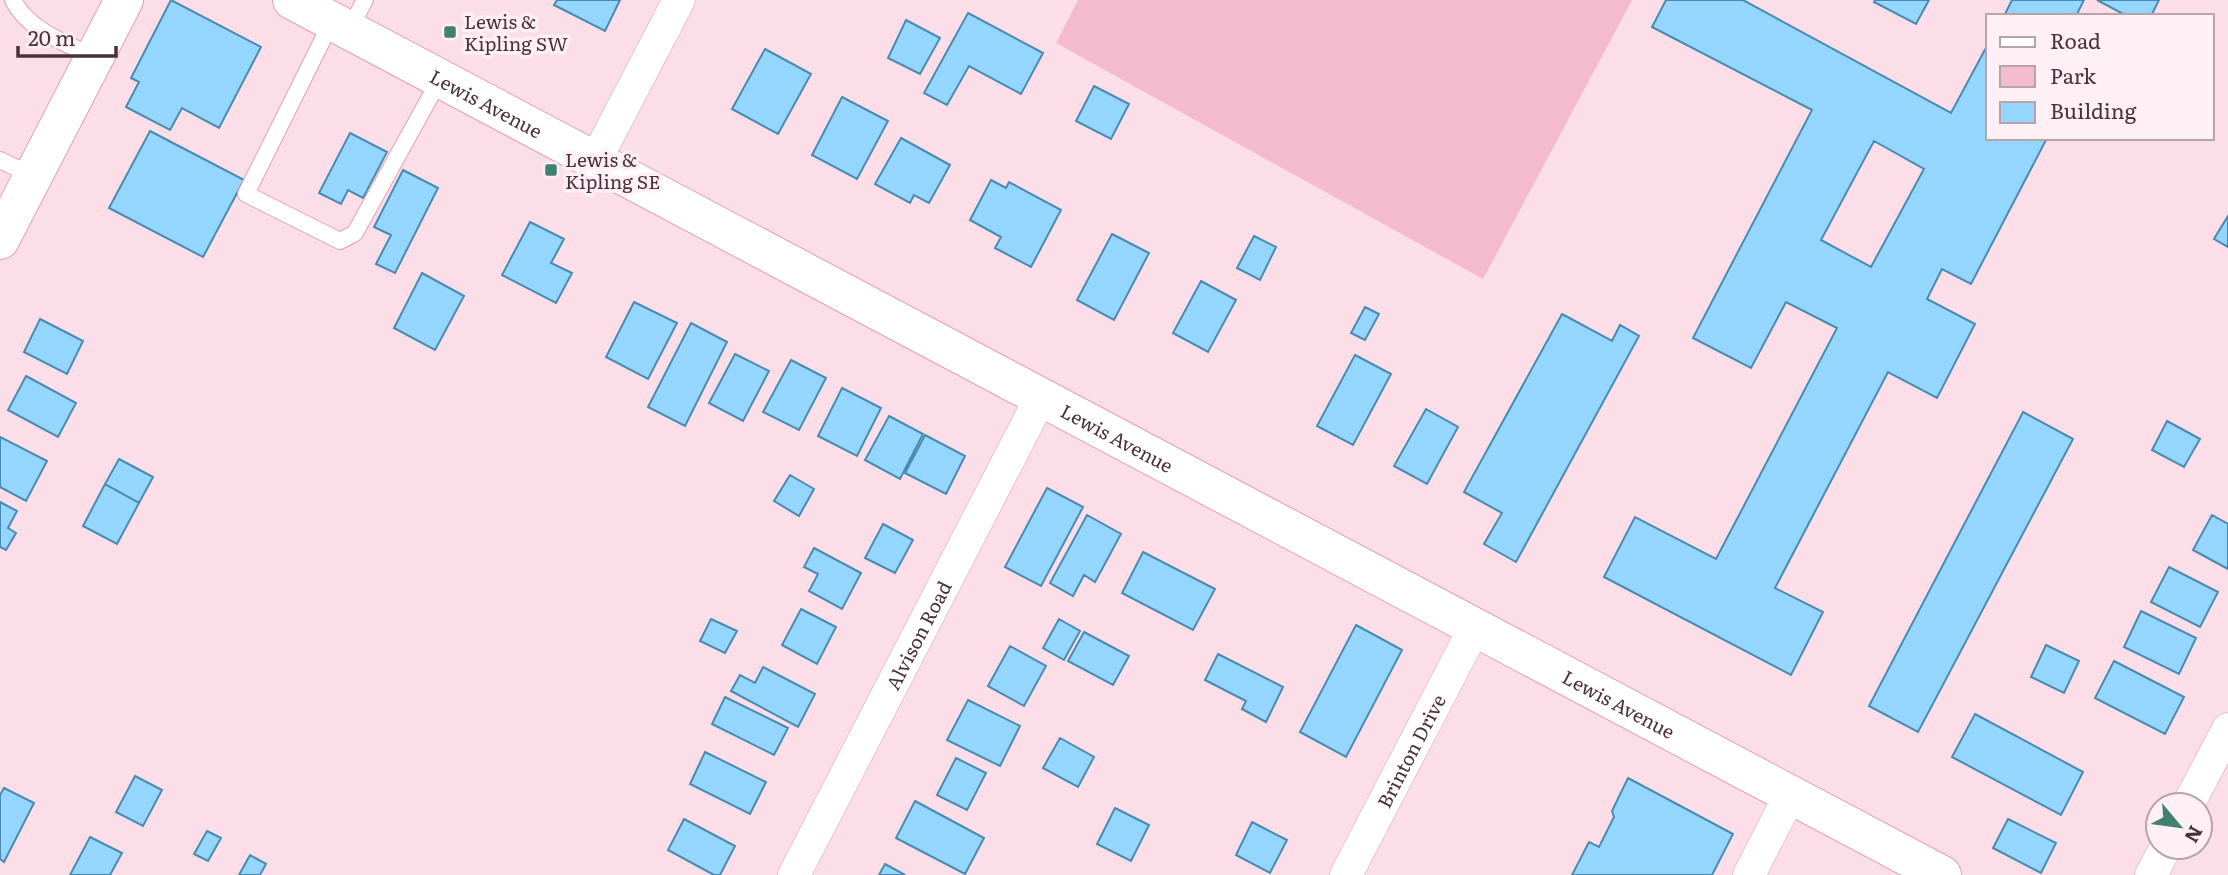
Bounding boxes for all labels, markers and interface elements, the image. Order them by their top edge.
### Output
place label: Lewis & Kipling SW [464,7,568,57]
scale bar [18,14,116,58]
legend [1986,14,2214,140]
text: 20 m [28,21,75,52]
marker: Lewis & Kipling SW [442,24,458,40]
text: Road [2050,24,2101,55]
text: Park [2050,59,2096,90]
street label: Lewis Avenue [425,62,548,144]
text: Building [2050,94,2137,125]
place label: Lewis & Kipling SE [565,145,660,195]
marker: Lewis & Kipling SE [543,162,559,178]
street label: Lewis Avenue [1056,396,1178,479]
street label: Alvison Road [878,575,958,695]
street label: Lewis Avenue [1558,662,1680,745]
street label: Brinton Drive [1369,689,1452,813]
north arrow [2144,791,2214,861]
text: N [2179,821,2211,849]

